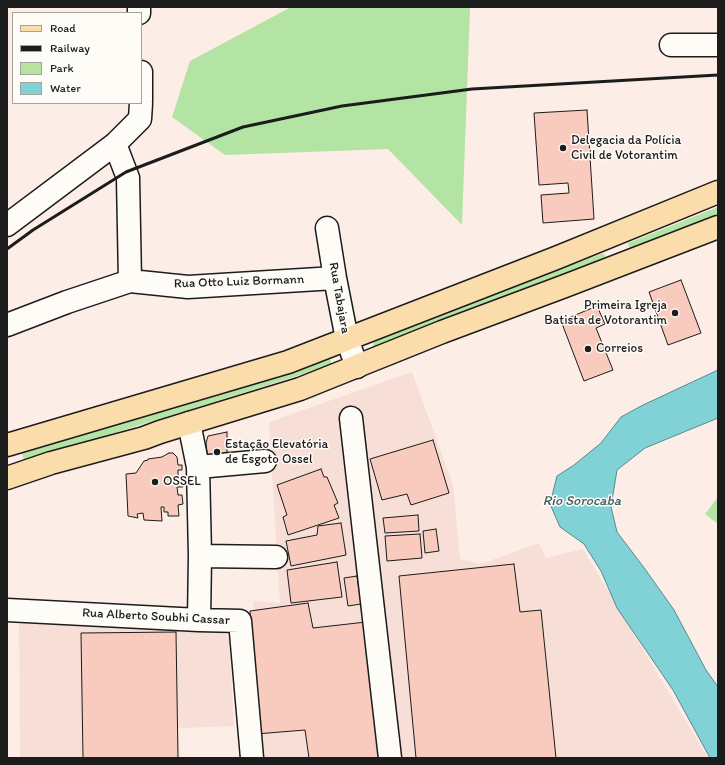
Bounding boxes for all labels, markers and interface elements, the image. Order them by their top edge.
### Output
legend [12,12,142,104]
text: Road [50,21,76,35]
text: Railway [50,41,90,55]
text: Park [50,61,74,75]
text: Water [50,81,81,95]
place label: Delegacia da Polícia Civil de Votorantim [571,133,681,164]
marker: Delegacia da Polícia Civil de Votorantim [558,143,568,153]
street label: Rua Tabajara [325,261,353,335]
street label: Rua Otto Luiz Bormann [174,272,304,292]
place label: Primeira Igreja Batista de Votorantim [544,298,667,329]
marker: Primeira Igreja Batista de Votorantim [670,308,680,318]
place label: Correios [596,341,643,357]
marker: Correios [583,344,593,354]
place label: Estação Elevatória de Esgoto Ossel [225,437,328,468]
marker: Estação Elevatória de Esgoto Ossel [212,447,222,457]
place label: OSSEL [163,474,201,490]
marker: OSSEL [150,477,160,487]
water label: Rio Sorocaba [543,493,621,509]
street label: Rua Alberto Soubhi Cassar [82,605,230,629]

